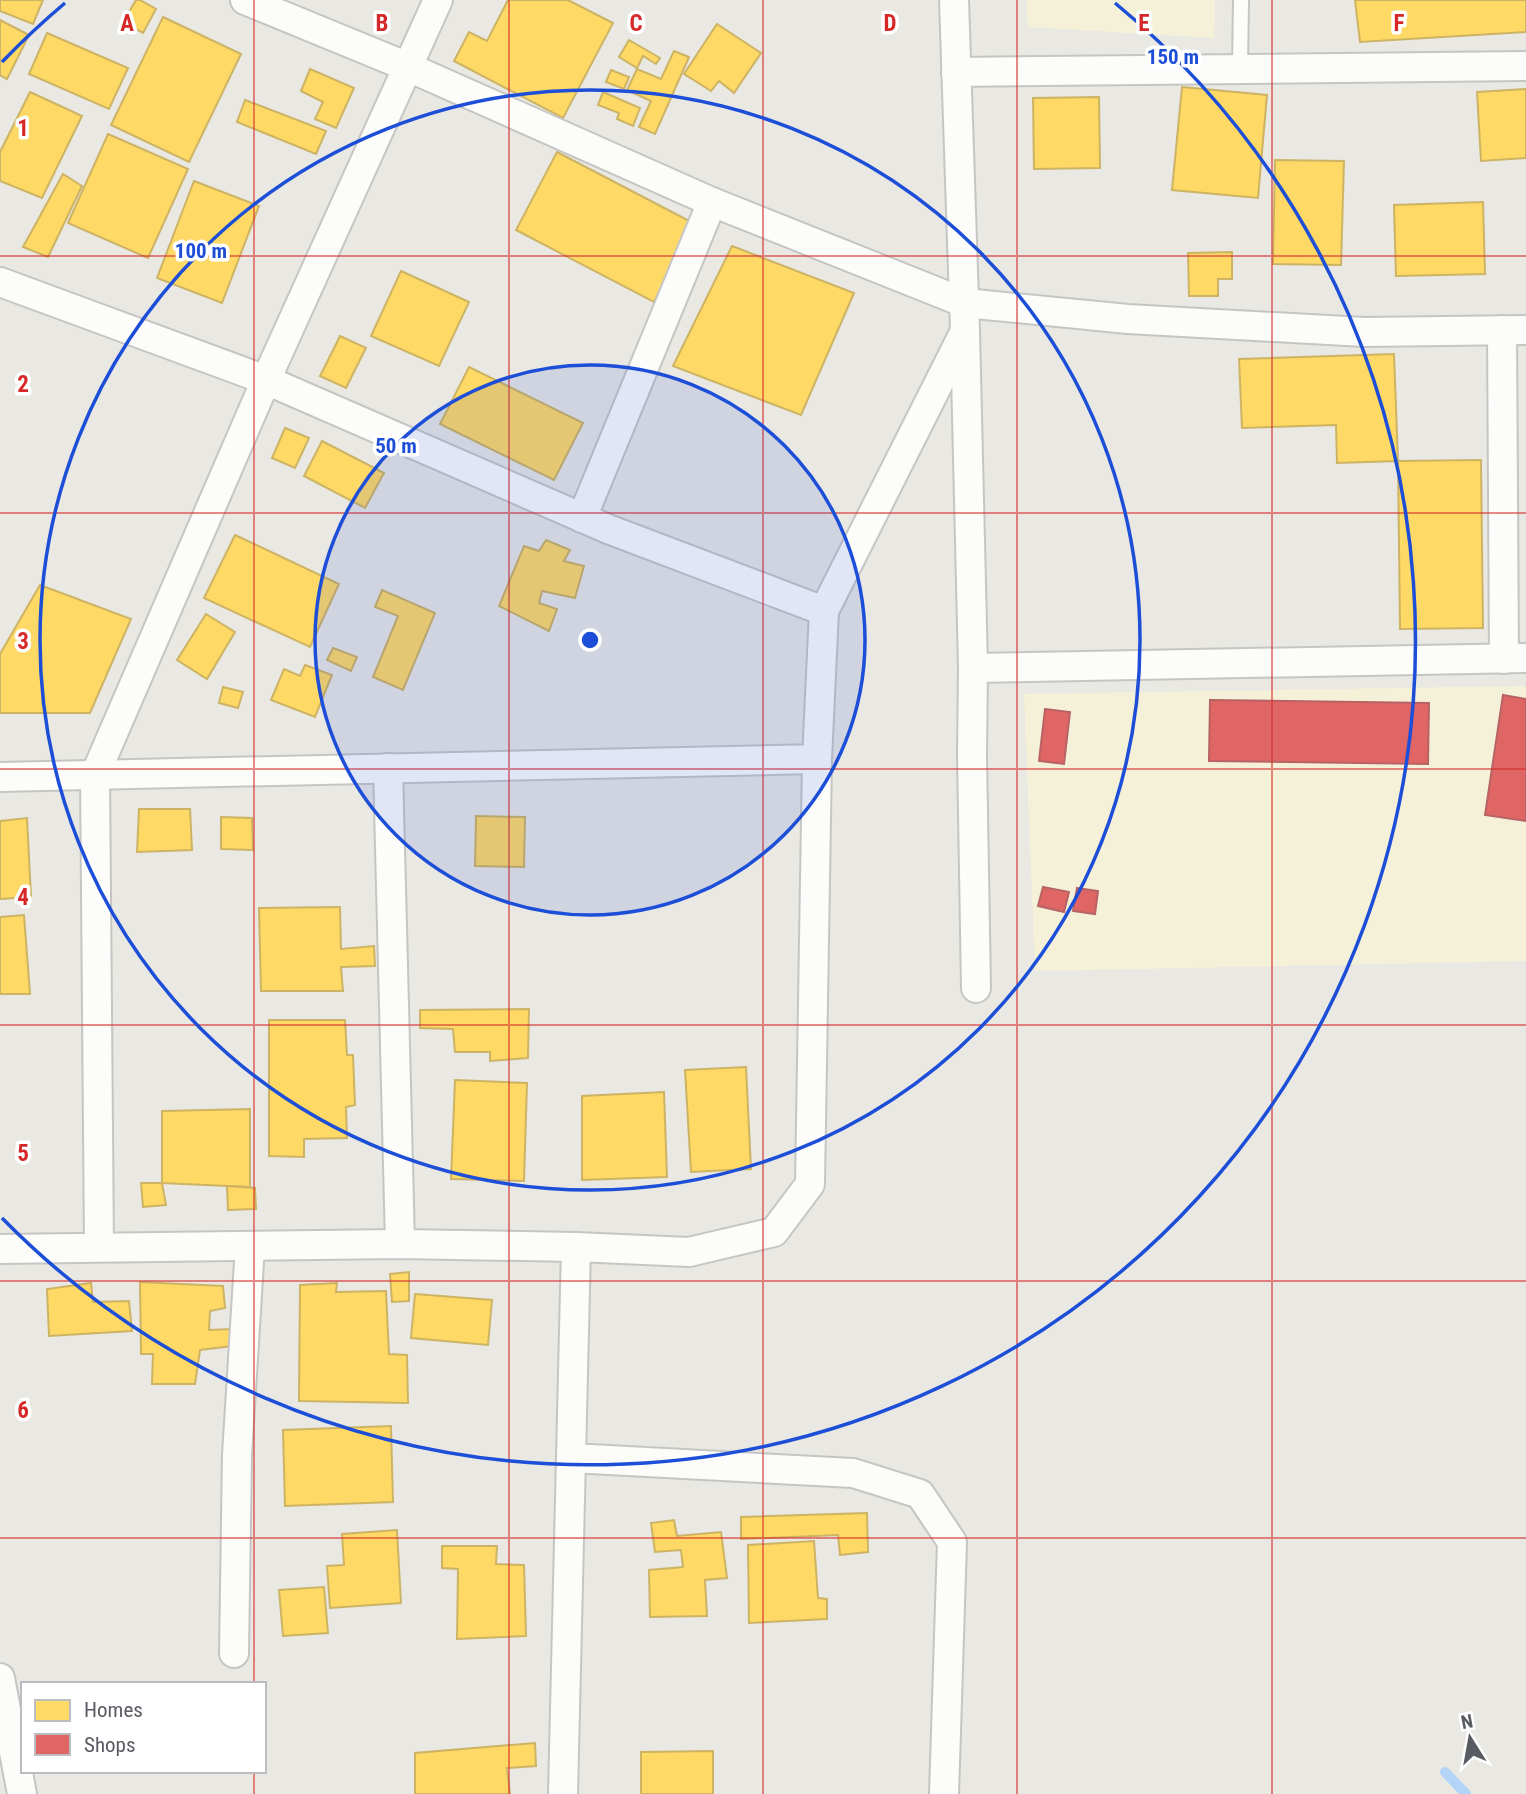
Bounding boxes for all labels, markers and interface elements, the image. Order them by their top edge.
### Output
text: A [120,10,134,37]
text: B [376,10,388,37]
text: C [629,10,643,37]
text: D [884,10,897,37]
text: E [1138,10,1150,37]
text: F [1394,10,1405,37]
text: 150 m [1147,45,1199,69]
text: 1 [17,115,29,142]
text: 100 m [175,239,227,263]
text: 2 [17,371,29,398]
text: 50 m [375,434,417,458]
text: 3 [17,628,29,655]
centre of rings [578,628,602,652]
text: 4 [17,884,29,911]
text: 5 [17,1140,29,1167]
text: 6 [17,1397,29,1424]
legend [21,1682,266,1773]
text: Homes [84,1698,143,1722]
north arrow [1435,1703,1505,1773]
text: N [1459,1709,1475,1734]
text: Shops [84,1733,136,1757]

